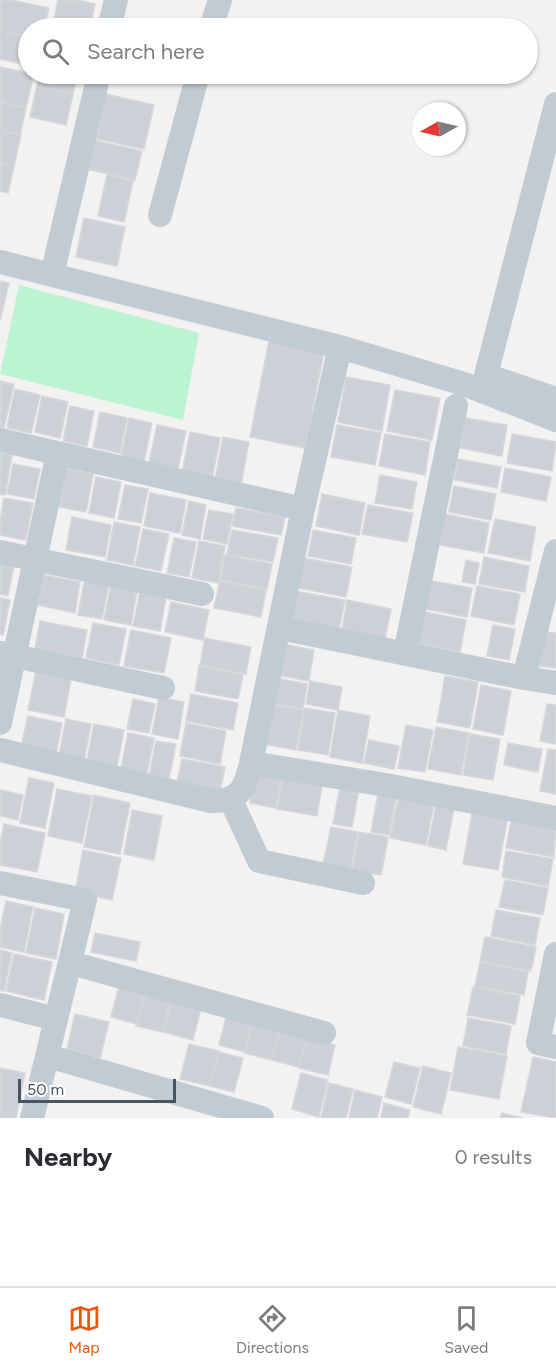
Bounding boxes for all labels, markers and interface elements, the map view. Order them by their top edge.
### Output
search box [18,18,538,84]
icon: search [39,35,72,68]
text: Search here [87,38,205,65]
north arrow [412,102,466,156]
scale bar [18,1076,176,1104]
text: 50 m [27,1080,64,1099]
text: Nearby [24,1141,112,1173]
text: 0 results [455,1145,532,1169]
tab: Map [68,1302,101,1357]
tab: Directions [236,1302,309,1357]
tab: Saved [444,1302,488,1357]

